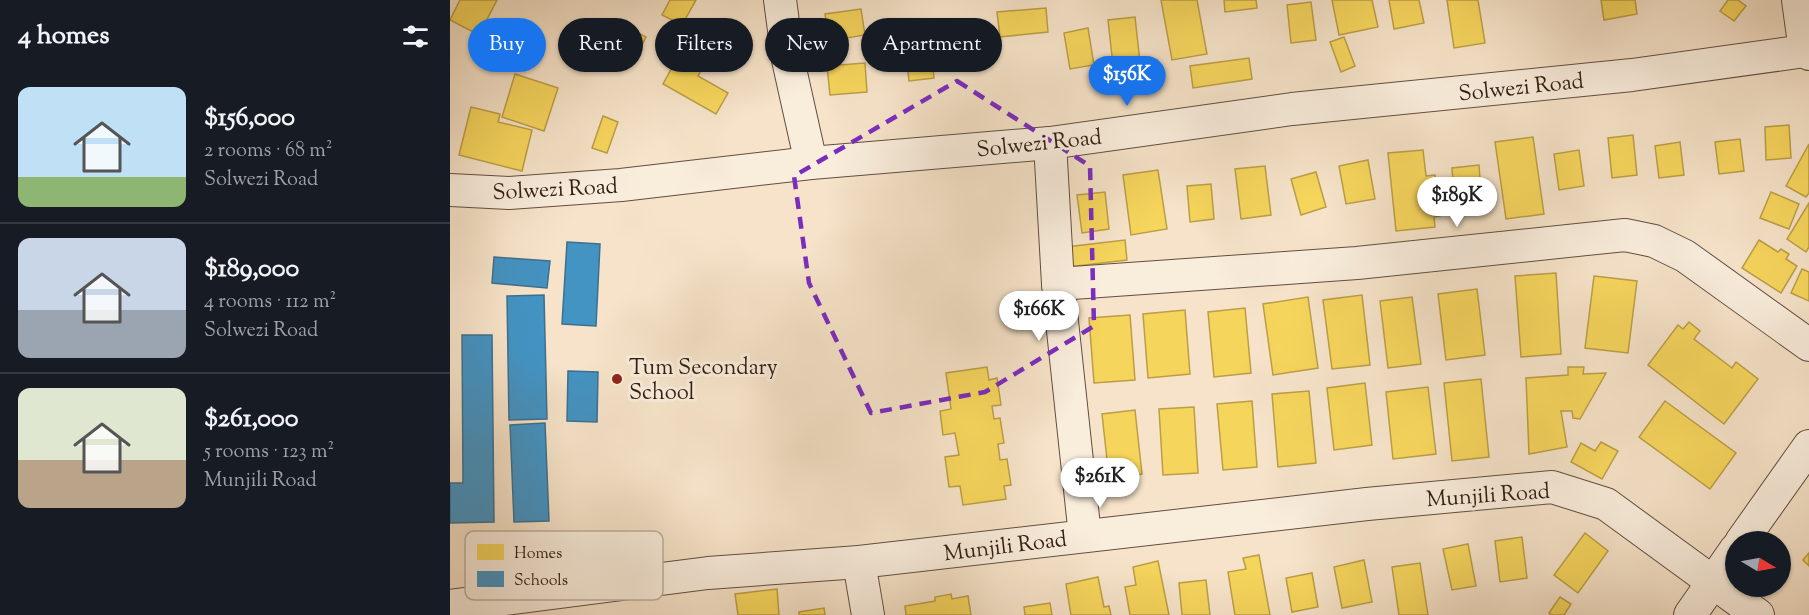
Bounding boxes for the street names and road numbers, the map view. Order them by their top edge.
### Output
street label: Solwezi Road [1457,66,1586,111]
street label: Solwezi Road [975,122,1104,167]
street label: Solwezi Road [492,172,619,210]
street label: Munjili Road [1425,477,1551,517]
street label: Munjili Road [942,525,1069,571]

